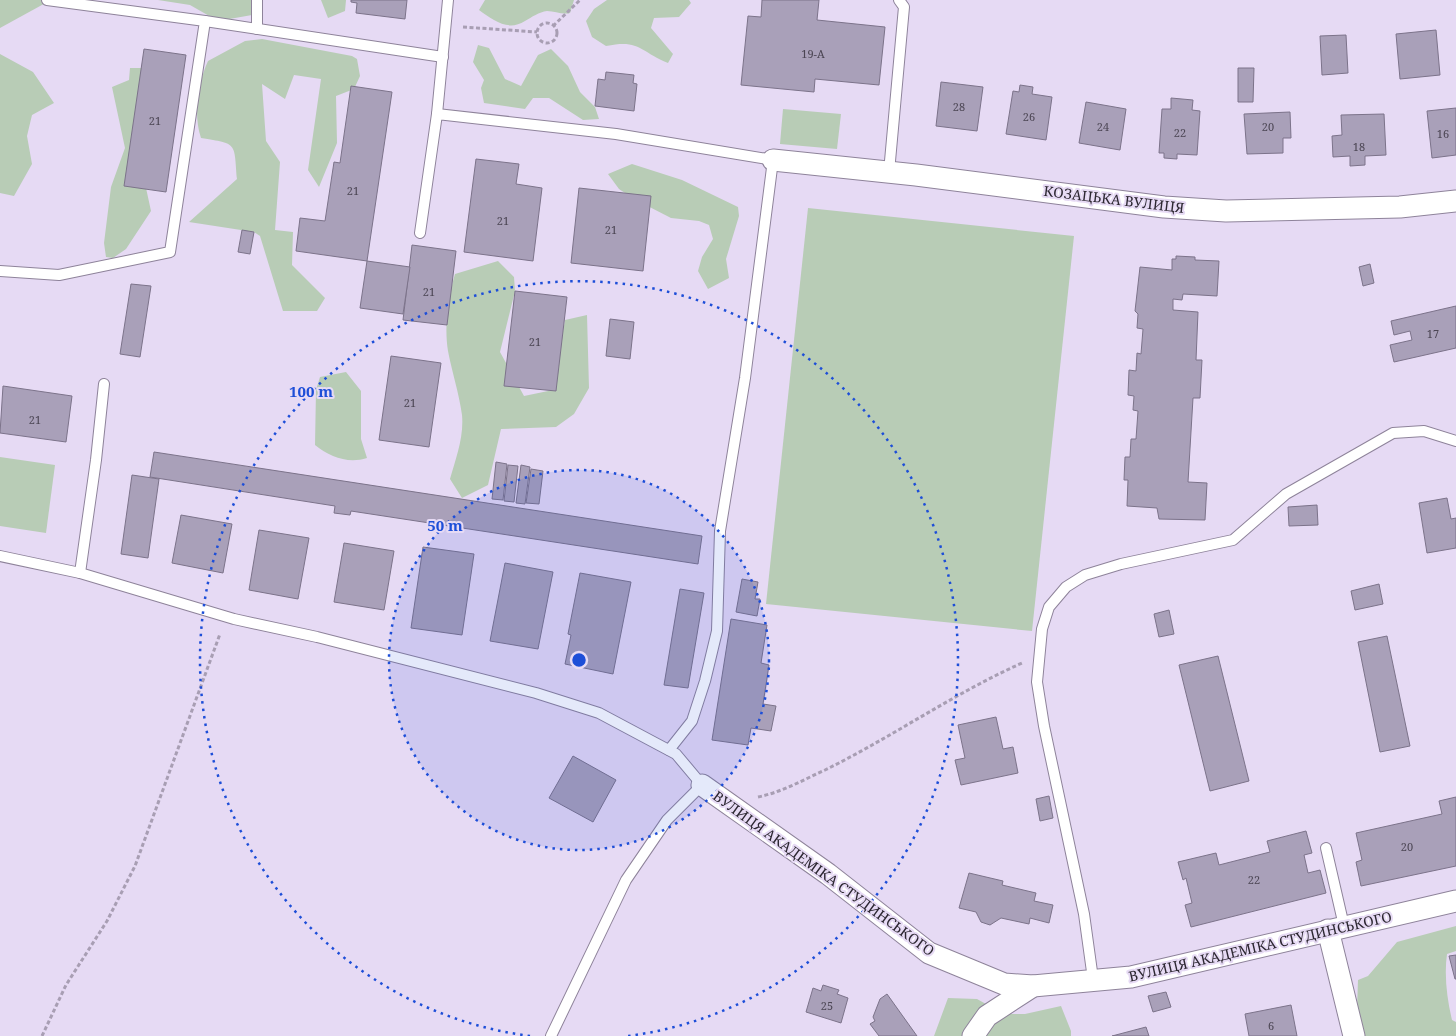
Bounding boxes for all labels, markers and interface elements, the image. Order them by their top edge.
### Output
house number: 19-А [801,46,825,61]
house number: 28 [953,99,965,114]
house number: 26 [1023,109,1035,124]
house number: 21 [149,113,161,128]
house number: 24 [1097,119,1109,134]
house number: 20 [1262,119,1274,134]
house number: 22 [1174,125,1186,140]
house number: 16 [1437,126,1449,141]
house number: 18 [1353,139,1365,154]
street label: КОЗАЦЬКА ВУЛИЦЯ [1043,181,1185,217]
house number: 21 [347,183,359,198]
house number: 21 [497,213,509,228]
house number: 21 [605,222,617,237]
house number: 21 [423,284,435,299]
house number: 17 [1427,326,1439,341]
house number: 21 [529,334,541,349]
text: 100 m [289,381,333,401]
house number: 21 [404,395,416,410]
house number: 21 [29,412,41,427]
text: 50 m [427,515,463,535]
centre of rings [570,651,588,669]
street label: ВУЛИЦЯ АКАДЕМІКА СТУДИНСЬКОГО [709,786,939,960]
house number: 20 [1401,839,1413,854]
house number: 22 [1248,872,1260,887]
street label: ВУЛИЦЯ АКАДЕМІКА СТУДИНСЬКОГО [1127,906,1393,986]
house number: 25 [821,998,833,1013]
house number: 6 [1268,1018,1274,1033]

